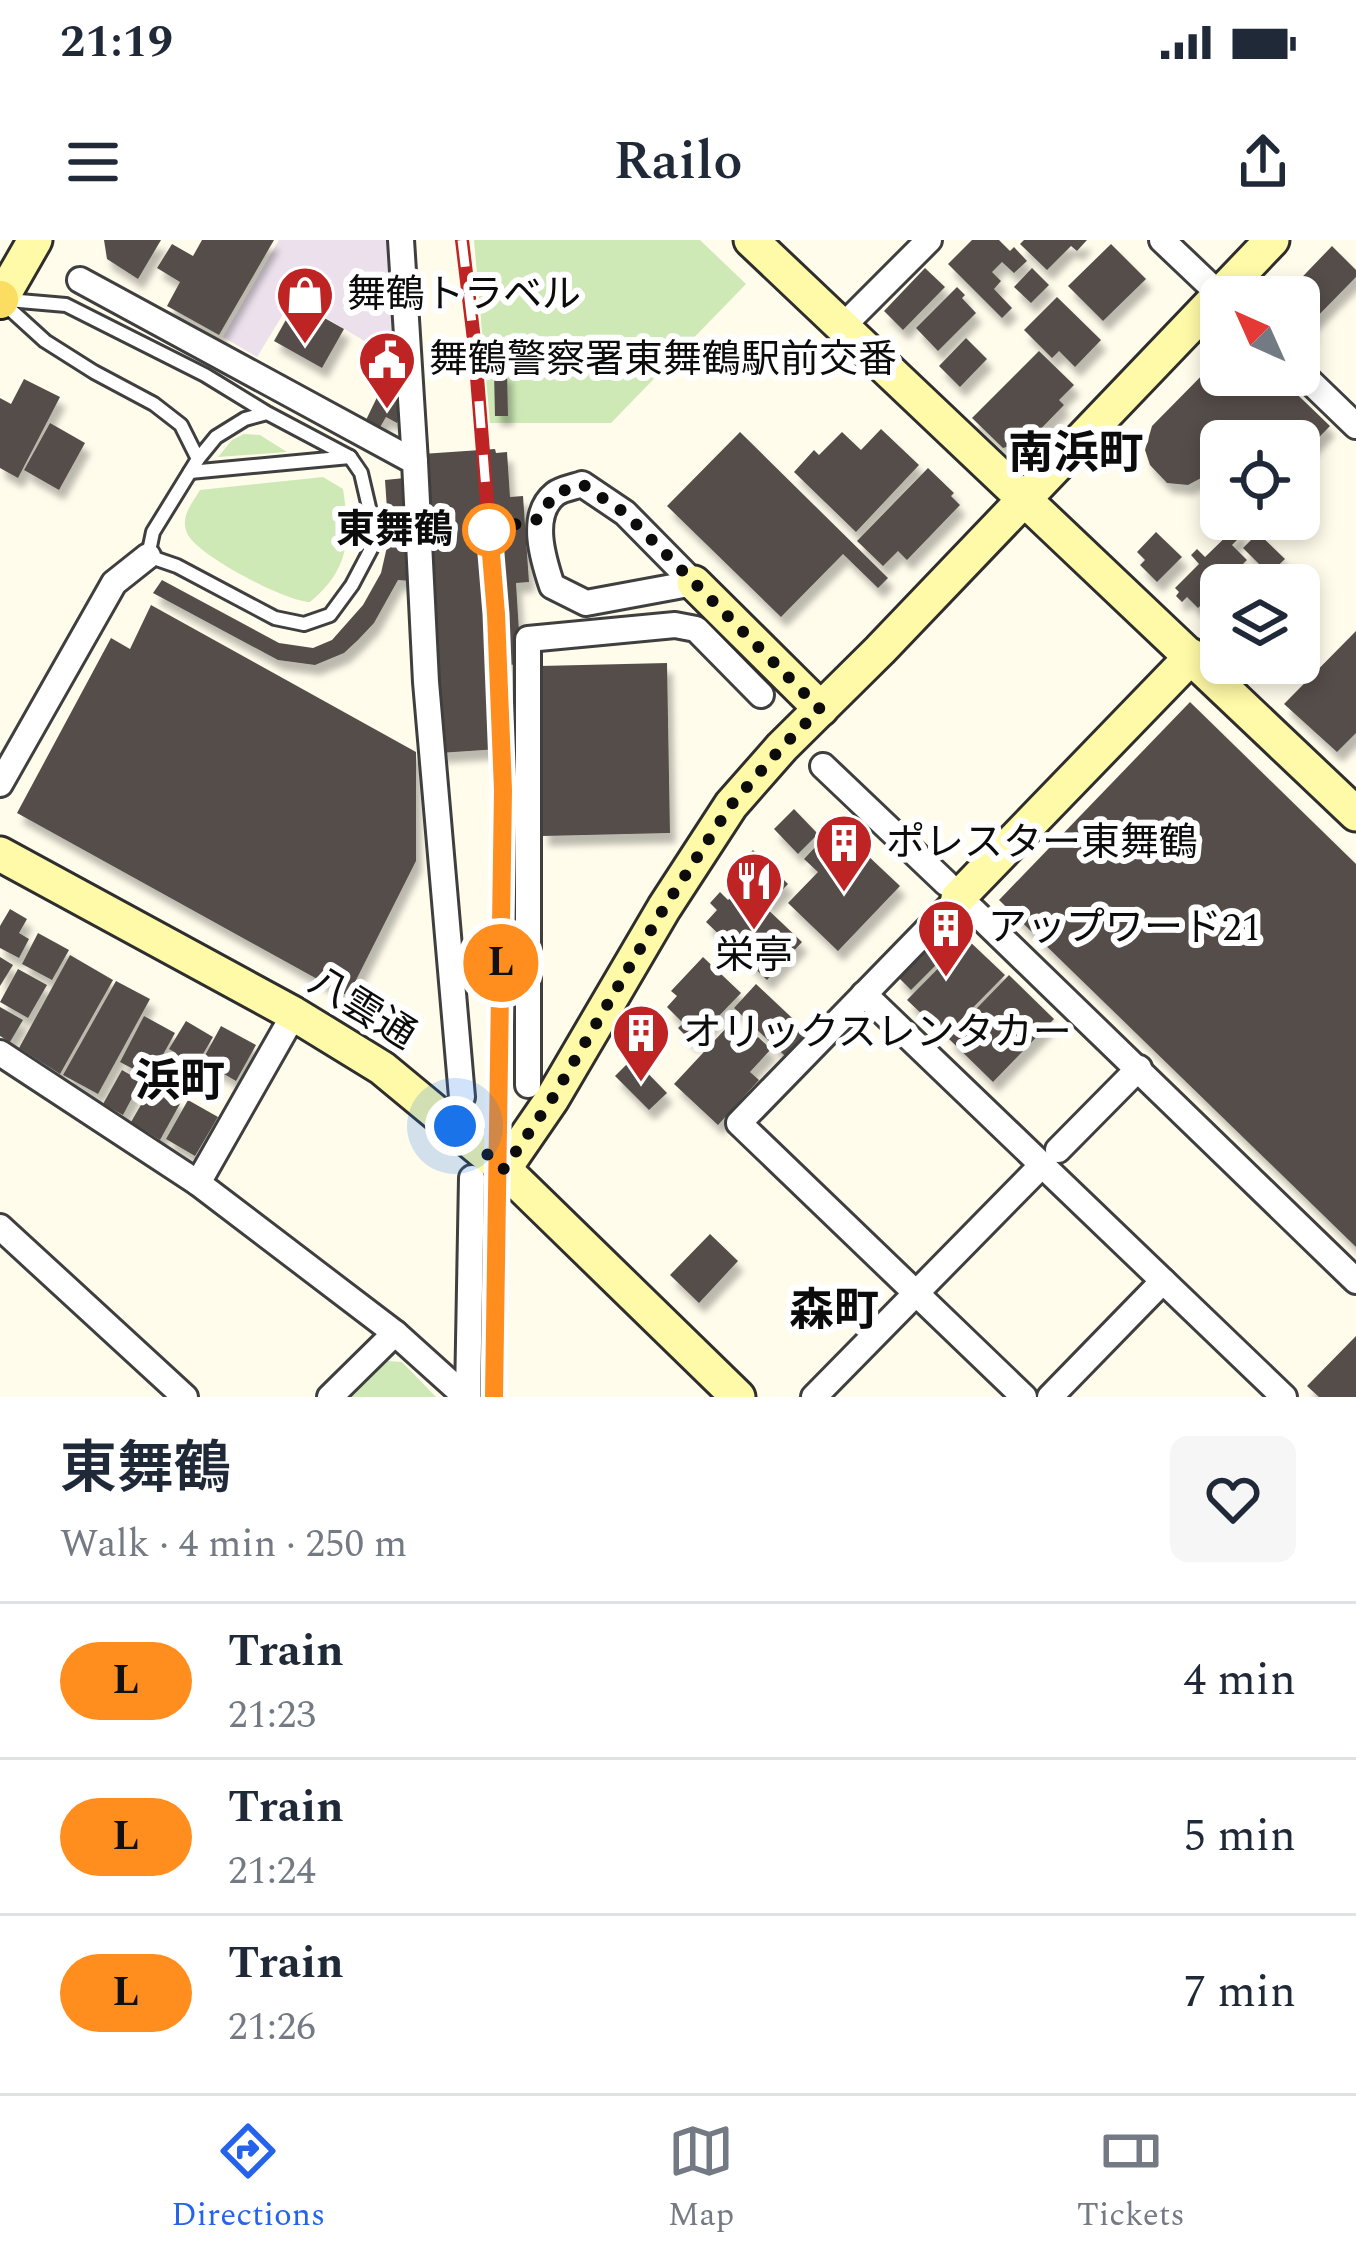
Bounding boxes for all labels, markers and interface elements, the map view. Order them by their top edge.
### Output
text: 21:19 [60,8,173,77]
text: Railo [613,121,743,203]
icon: menu [60,129,126,195]
icon: share [1230,129,1296,195]
shop icon: 舞鶴トラベル [274,264,336,346]
place label: 舞鶴トラベル [347,266,581,325]
north arrow [1200,276,1320,396]
map controls [1200,276,1320,684]
public building icon: 舞鶴警察署東舞鶴駅前交番 [356,329,418,411]
place label: 舞鶴警察署東舞鶴駅前交番 [429,331,897,390]
district label: 南浜町 [1008,420,1144,489]
button: locate [1200,420,1320,540]
place label: 東舞鶴 [336,501,453,560]
marker: 東舞鶴 [464,505,514,555]
button: layers [1200,564,1320,684]
building icon: ポレスター東舞鶴 [813,812,875,894]
place label: ポレスター東舞鶴 [886,814,1198,873]
restaurant icon: 栄亭 [723,850,785,932]
building icon: アップワード21 [915,897,977,979]
place label: アップワード21 [988,899,1261,958]
line badge: L [462,924,540,1002]
place label: 栄亭 [715,927,793,986]
text: L [487,931,515,994]
street label: 八雲通 [297,953,427,1065]
building icon: オリックスレンタカー [610,1002,672,1084]
place label: オリックスレンタカー [683,1004,1072,1063]
district label: 浜町 [135,1048,225,1117]
your location [425,1096,485,1156]
district label: 森町 [789,1277,879,1346]
text: 東舞鶴 [60,1427,231,1513]
button: heart [1170,1436,1296,1562]
text: Walk · 4 min · 250 m [60,1515,407,1574]
text: Train [228,1617,344,1686]
text: 4 min [1183,1646,1296,1715]
text: L [112,1649,140,1712]
text: 21:23 [228,1686,316,1745]
text: Train [228,1773,344,1842]
text: 5 min [1183,1802,1296,1871]
text: L [112,1805,140,1868]
text: 21:24 [228,1842,316,1901]
text: Train [228,1929,344,1998]
text: 7 min [1183,1958,1296,2027]
text: L [112,1961,140,2024]
text: 21:26 [228,1998,316,2057]
tab: Directions [171,2118,325,2240]
tab: Map [668,2118,734,2240]
tab: Tickets [1077,2118,1185,2240]

